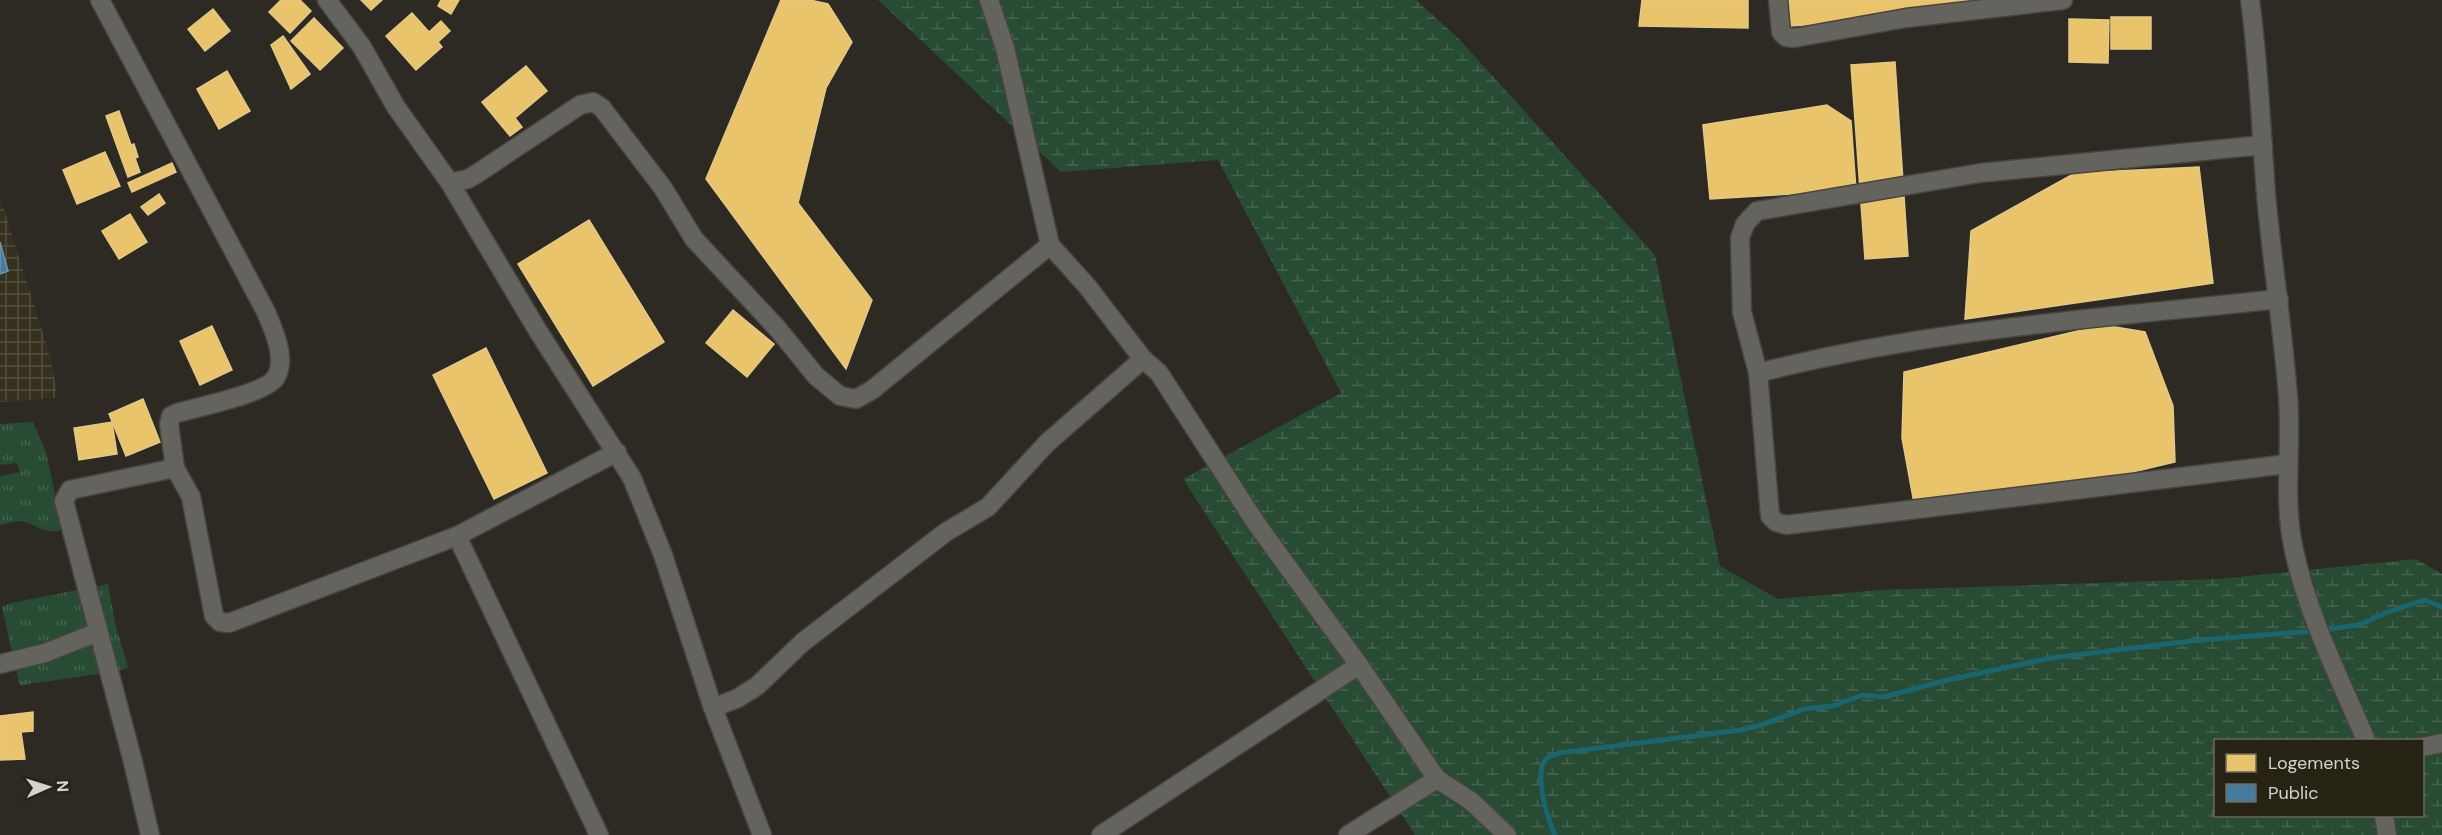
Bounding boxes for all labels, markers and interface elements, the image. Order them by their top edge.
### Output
legend [2214,739,2424,817]
text: Logements [2268,751,2360,775]
north arrow [18,757,78,817]
text: N [52,780,73,793]
text: Public [2268,781,2319,805]

